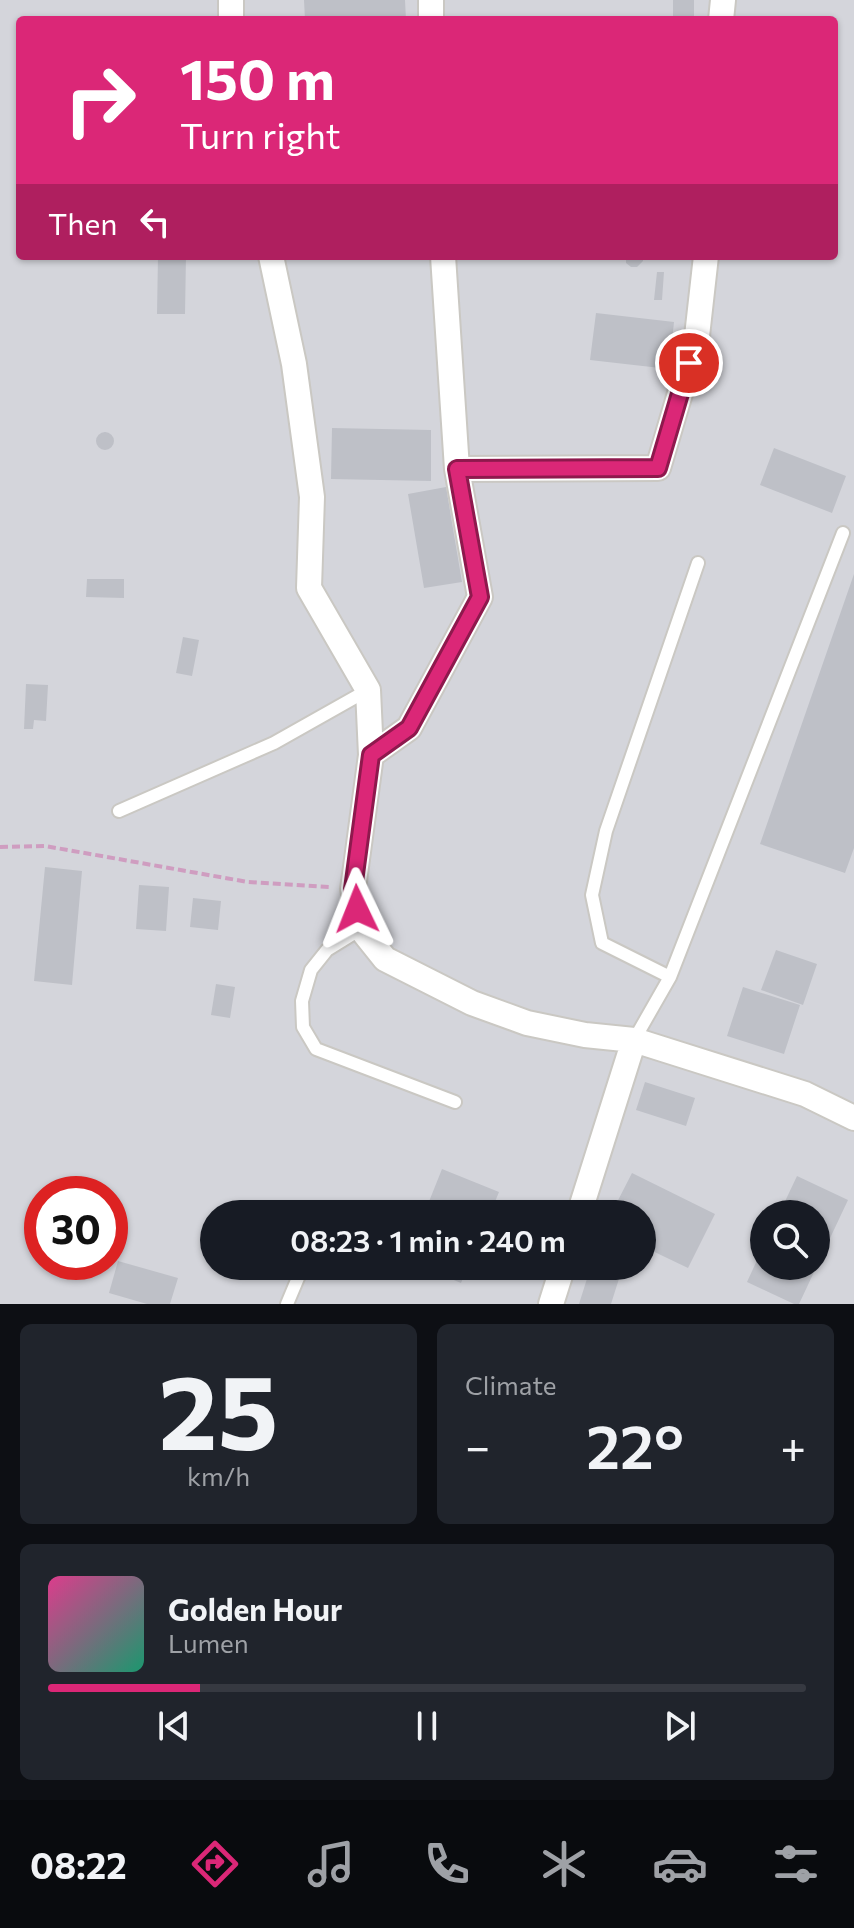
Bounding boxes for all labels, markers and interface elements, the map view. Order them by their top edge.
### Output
text: 150 m [180,43,335,112]
icon: right [48,48,152,152]
text: Turn right [180,112,341,156]
icon: left [133,200,177,244]
text: Then [48,204,117,241]
pin [655,329,723,397]
icon: arrive [667,341,711,385]
position arrow [315,867,399,951]
speed limit sign: 30 [24,1176,128,1280]
map controls [750,1200,830,1280]
button: search [750,1200,830,1280]
text: 08:23 · 1 min · 240 m [290,1221,566,1258]
text: 25 [159,1344,278,1471]
text: Climate [465,1369,557,1400]
text: 22° [586,1408,684,1481]
text: − [465,1418,490,1472]
text: + [780,1418,806,1472]
text: km/h [187,1460,250,1491]
text: Golden Hour [168,1590,342,1627]
text: Lumen [168,1627,249,1658]
icon: previous [152,1704,196,1748]
icon: pause [405,1704,449,1748]
icon: next [658,1704,702,1748]
icon: directions [187,1836,243,1892]
icon: music [303,1836,359,1892]
icon: phone [419,1836,475,1892]
icon: climate [536,1836,592,1892]
icon: car [652,1836,708,1892]
icon: filters [768,1836,824,1892]
text: 08:22 [30,1842,127,1886]

